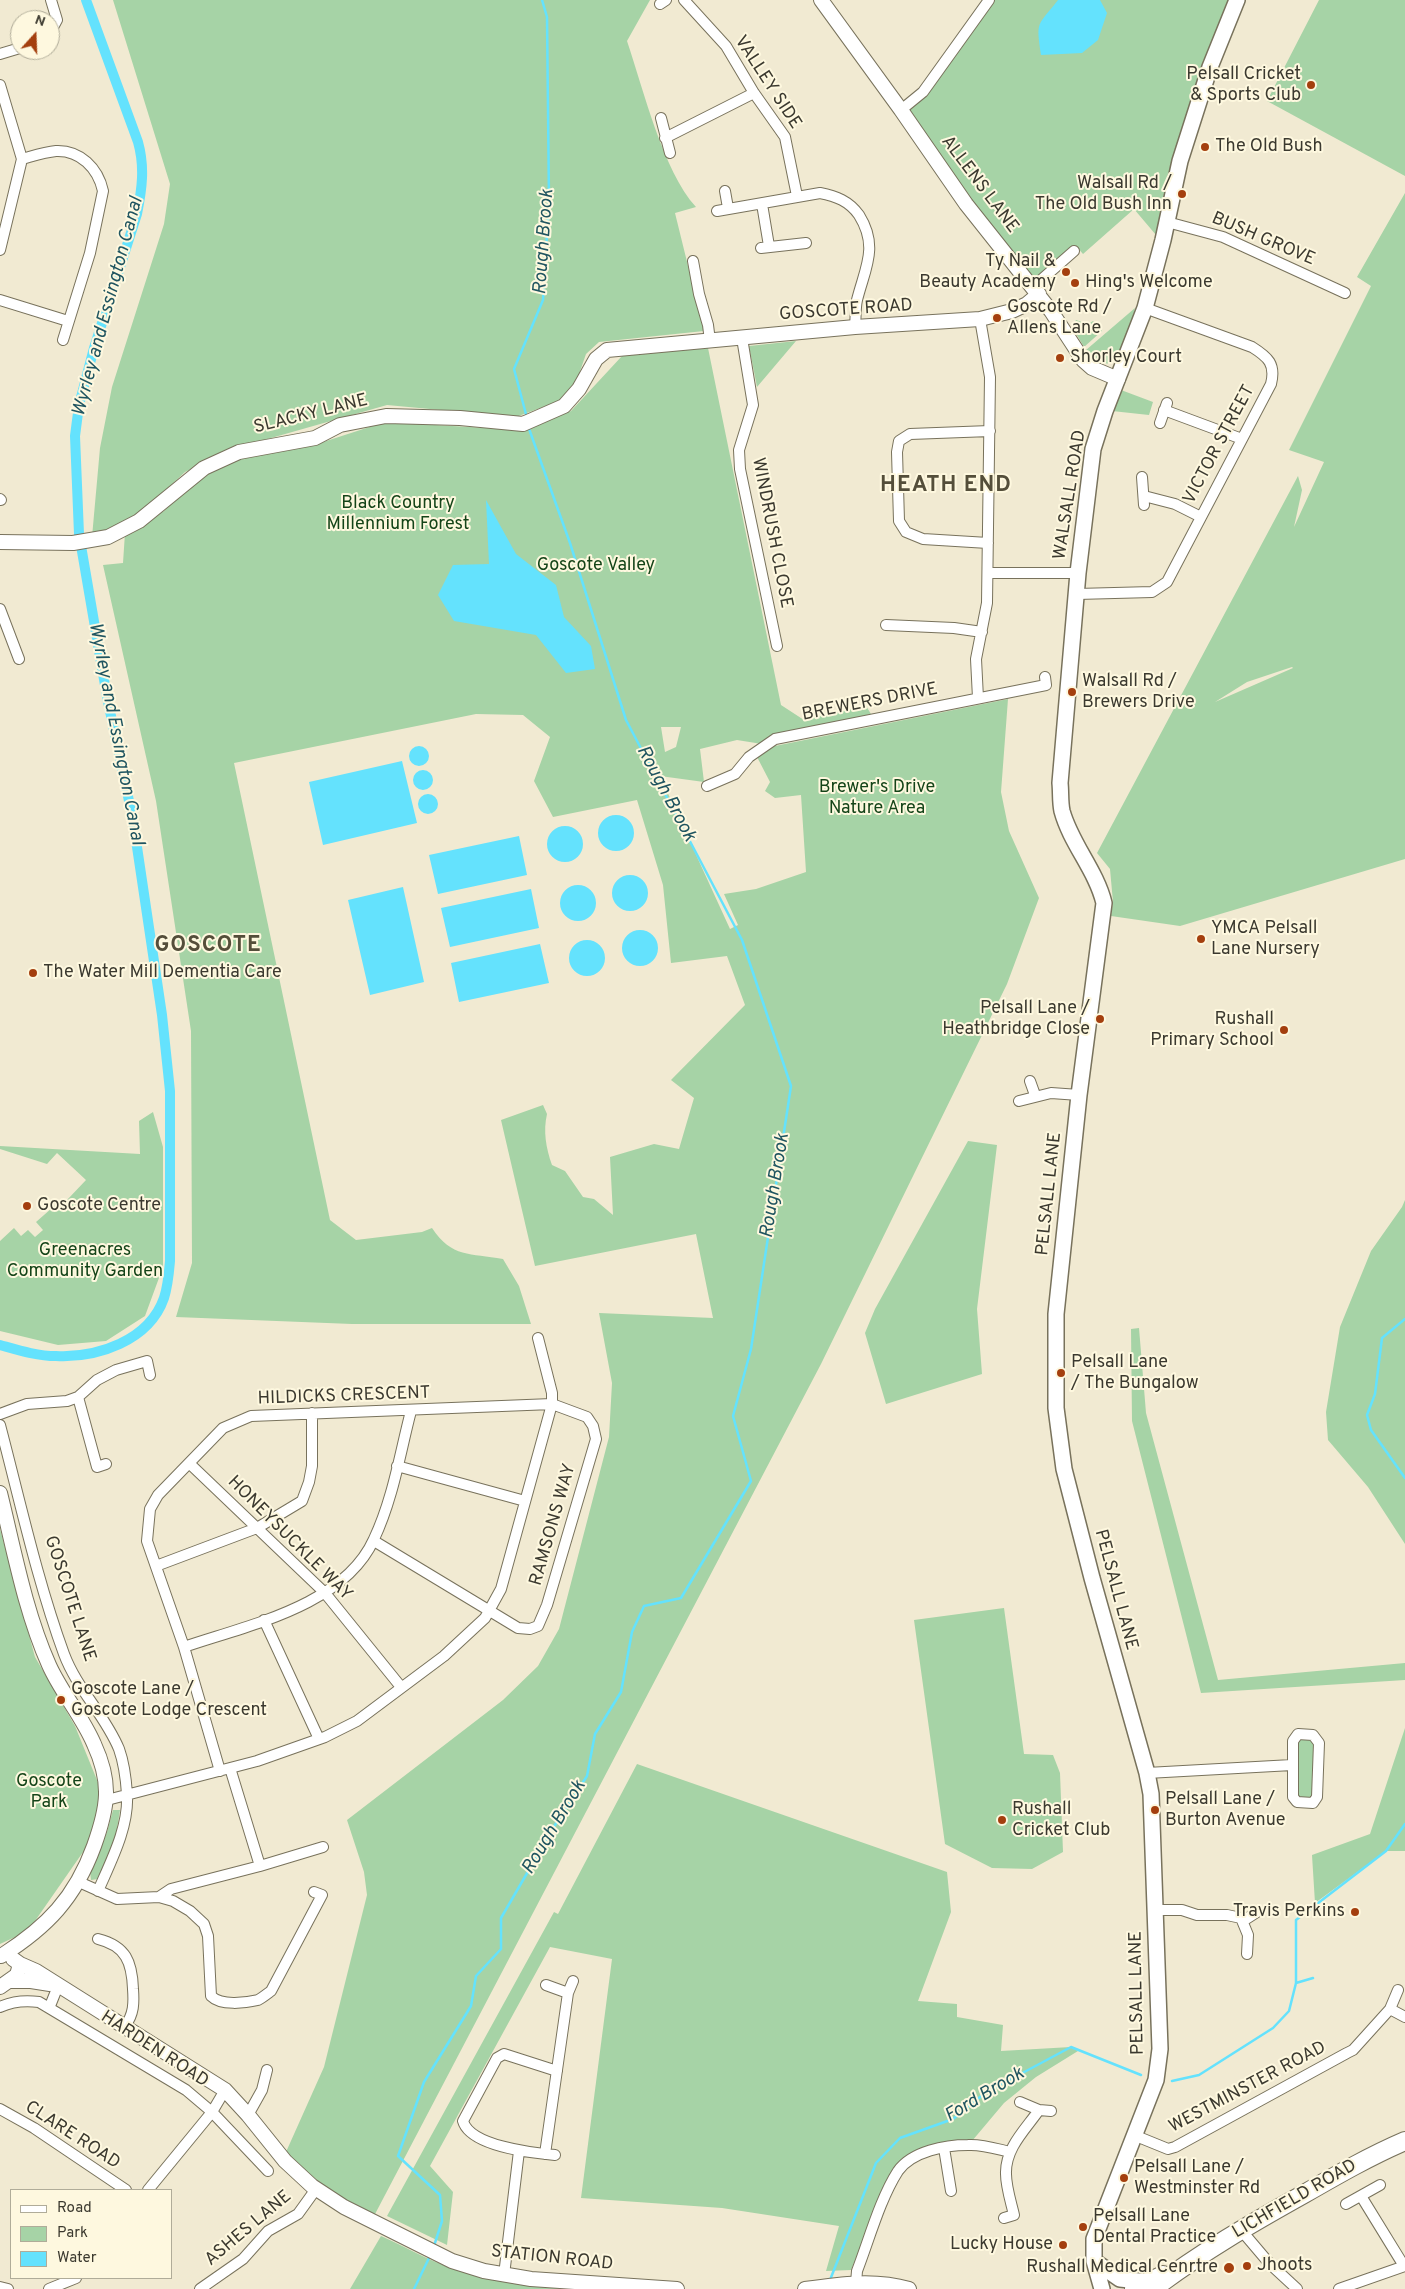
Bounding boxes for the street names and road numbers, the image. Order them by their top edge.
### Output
street label: VALLEY SIDE [729,32,805,134]
street label: ALLENS LANE [935,132,1023,238]
street label: BUSH GROVE [1208,208,1318,272]
street label: GOSCOTE ROAD [778,296,914,326]
street label: VICTOR STREET [1179,382,1261,508]
street label: SLACKY LANE [252,390,370,440]
street label: WALSALL ROAD [1050,429,1092,561]
street label: WINDRUSH CLOSE [746,456,796,610]
street label: BREWERS DRIVE [800,679,940,727]
street label: PELSALL LANE [1033,1131,1067,1257]
street label: HILDICKS CRESCENT [257,1383,431,1411]
street label: RAMSONS WAY [526,1462,582,1588]
street label: HONEYSUCKLE WAY [222,1472,356,1606]
street label: PELSALL LANE [1089,1527,1141,1653]
street label: GOSCOTE LANE [38,1533,100,1665]
street label: PELSALL LANE [1126,1931,1150,2055]
street label: HARDEN ROAD [96,2007,212,2093]
street label: WESTMINSTER ROAD [1166,2037,1330,2139]
street label: CLARE ROAD [20,2097,124,2175]
street label: LICHFIELD ROAD [1229,2156,1361,2244]
street label: ASHES LANE [201,2187,297,2271]
street label: STATION ROAD [490,2242,614,2276]

